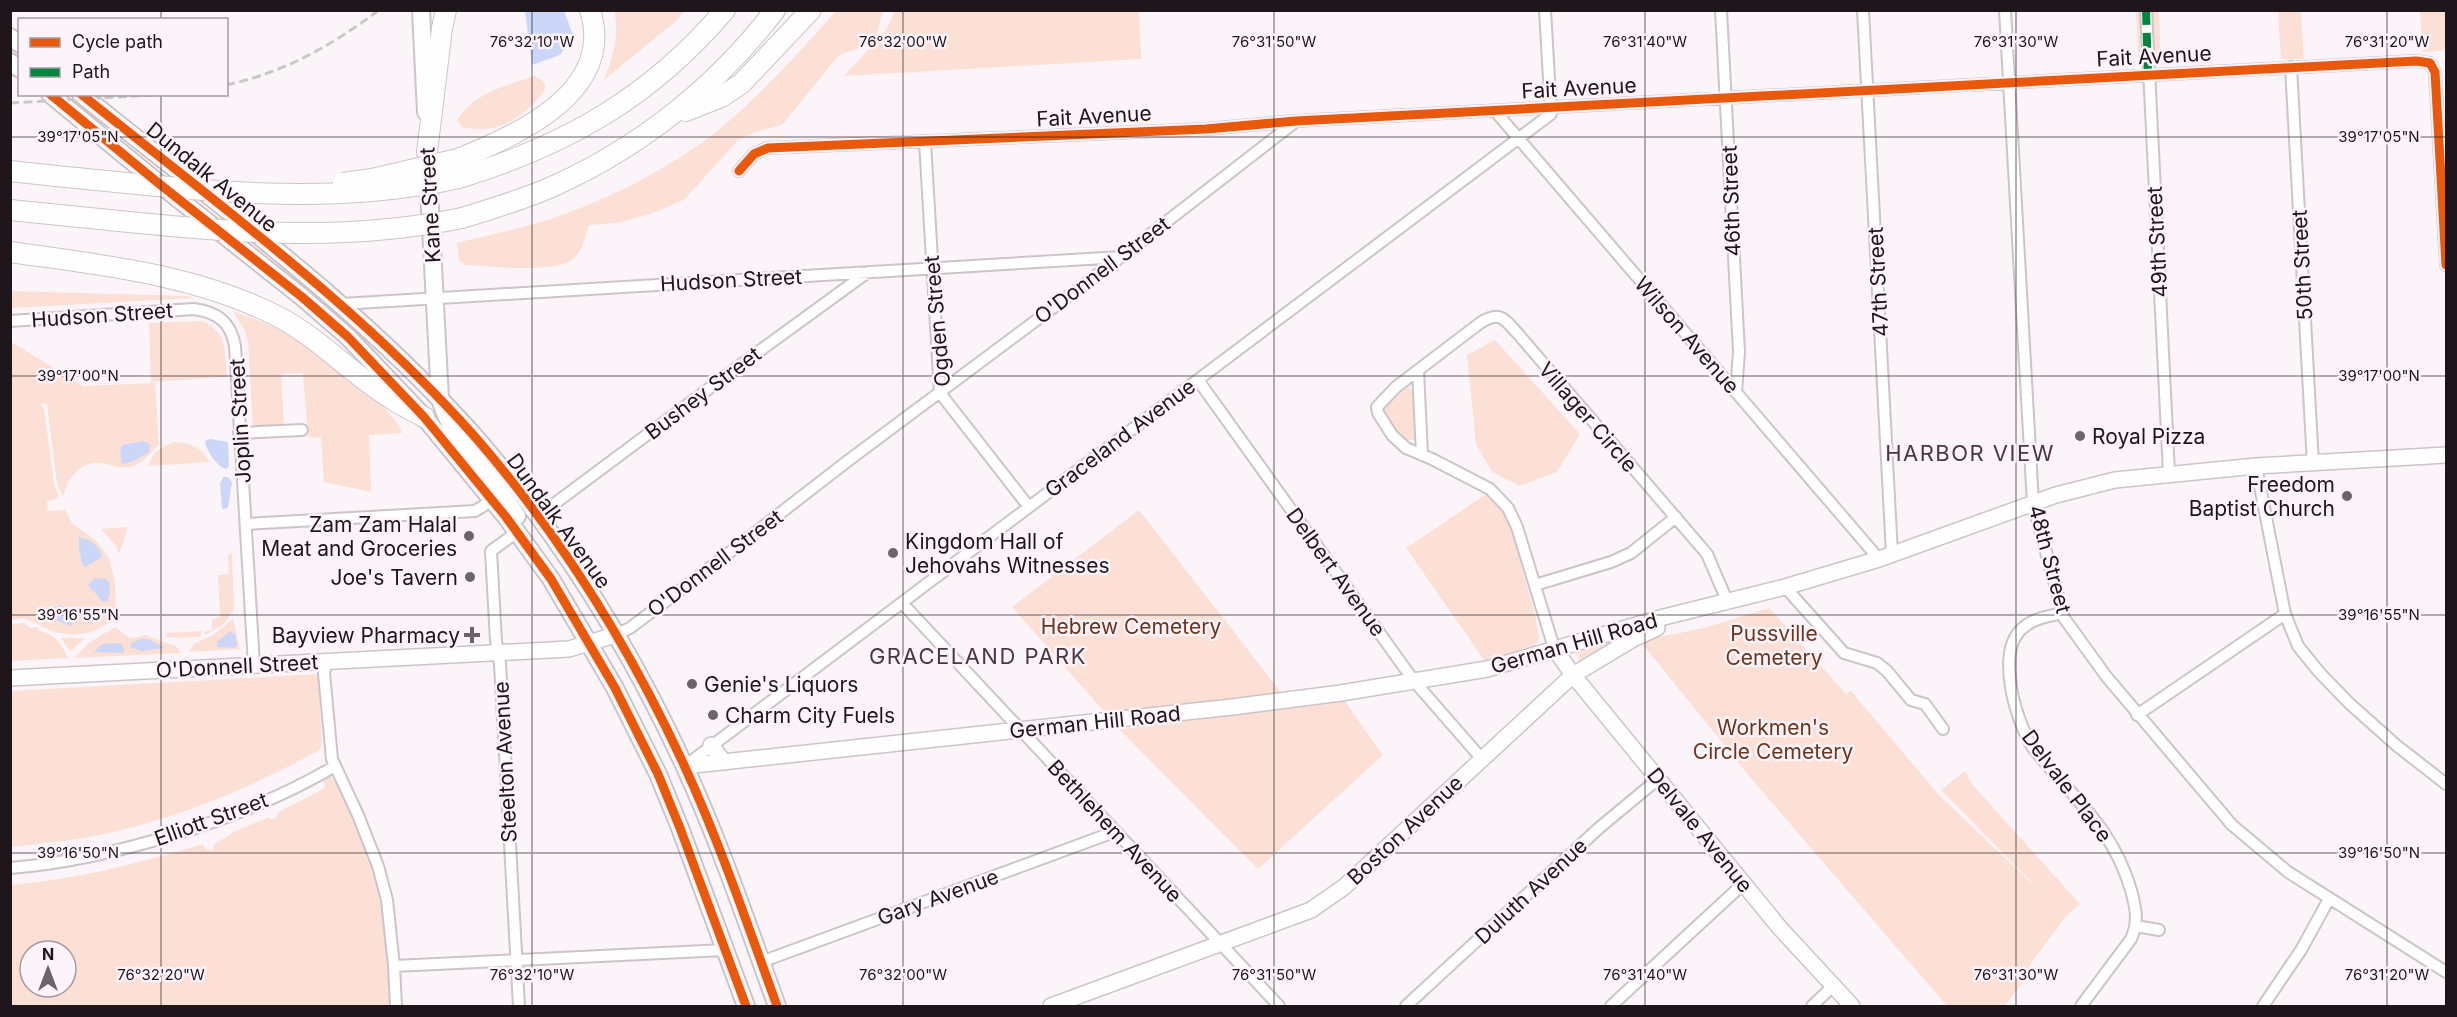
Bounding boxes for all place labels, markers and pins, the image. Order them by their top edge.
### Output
place label: Royal Pizza [2092,424,2205,449]
marker: Royal Pizza [2073,429,2087,443]
place label: Freedom Baptist Church [2189,472,2335,521]
marker: Freedom Baptist Church [2340,489,2354,503]
place label: Zam Zam Halal Meat and Groceries [261,512,457,561]
marker: Zam Zam Halal Meat and Groceries [462,529,476,543]
place label: Kingdom Hall of Jehovahs Witnesses [905,529,1110,578]
marker: Kingdom Hall of Jehovahs Witnesses [886,546,900,560]
place label: Joe's Tavern [330,565,458,590]
marker: Joe's Tavern [463,570,477,584]
place label: Bayview Pharmacy [272,623,460,648]
marker: Bayview Pharmacy [465,628,479,642]
place label: Genie's Liquors [704,672,858,697]
marker: Genie's Liquors [685,677,699,691]
place label: Charm City Fuels [725,703,895,728]
marker: Charm City Fuels [706,708,720,722]

